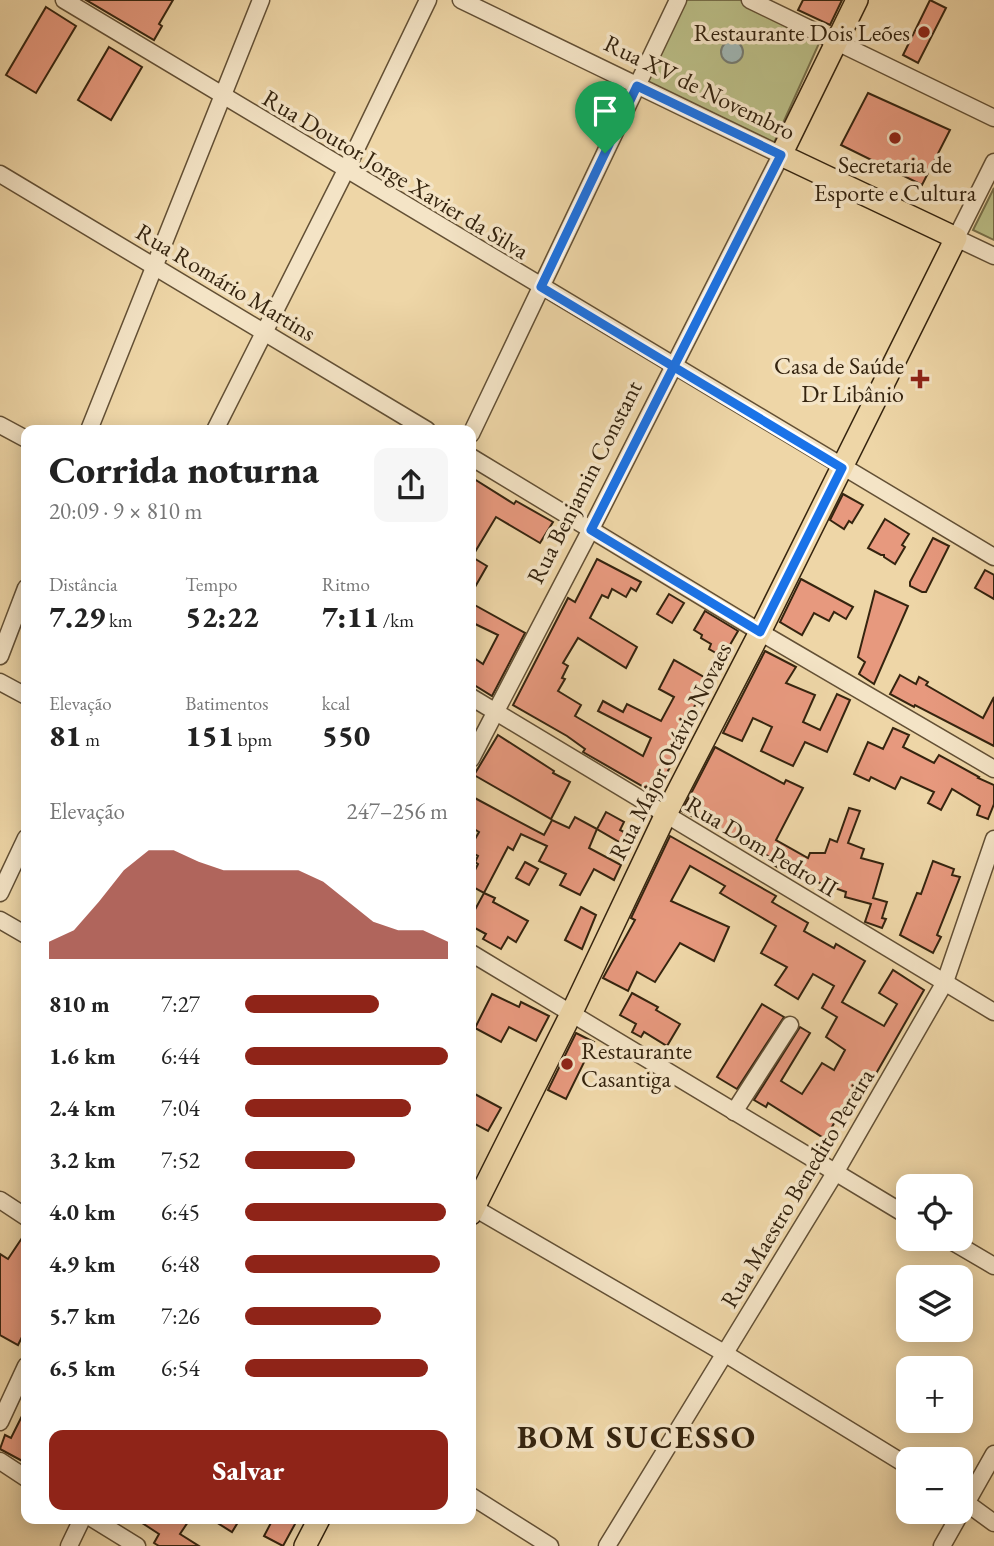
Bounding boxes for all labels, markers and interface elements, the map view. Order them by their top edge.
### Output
place label: Restaurante Dois Leões [694,17,910,48]
marker: Restaurante Dois Leões [916,24,932,40]
street label: Rua XV de Novembro [599,27,801,147]
pin [575,81,635,153]
street label: Rua Doutor Jorge Xavier da Silva [257,82,535,266]
icon: arrive [586,92,624,130]
marker: Secretaria de Esporte e Cultura [887,130,903,146]
place label: Secretaria de Esporte e Cultura [814,149,977,208]
street label: Rua Romário Martins [130,216,322,348]
place label: Casa de Saúde Dr Libânio [774,350,904,409]
marker: Casa de Saúde Dr Libânio [910,369,930,389]
street label: Rua Benjamin Constant [519,375,649,589]
text: Corrida noturna [49,445,319,494]
button: share [374,448,448,522]
text: 20:09 · 9 × 810 m [49,496,202,526]
text: Distância [49,572,118,597]
text: Tempo [185,572,238,597]
text: Ritmo [322,572,370,597]
text: 7.29 [49,597,105,636]
text: 52:22 [185,597,259,636]
text: 7:11 [322,597,379,636]
text: km [105,608,133,633]
text: /km [379,608,414,633]
street label: Rua Major Otávio Novaes [602,637,738,865]
text: Elevação [49,691,112,716]
text: Batimentos [185,691,268,716]
text: kcal [322,691,350,716]
text: 81 [49,716,81,755]
text: 151 [185,716,234,755]
text: 550 [322,716,370,755]
text: m [81,727,100,752]
text: bpm [234,727,272,752]
street label: Rua Dom Pedro II [680,788,844,904]
text: Elevação [49,796,125,826]
text: 247–256 m [347,796,448,826]
text: 810 m [49,989,110,1019]
text: 7:27 [161,989,200,1019]
place label: Restaurante Casantiga [581,1035,692,1094]
text: 1.6 km [49,1041,116,1071]
text: 6:44 [161,1041,200,1071]
marker: Restaurante Casantiga [559,1056,575,1072]
street label: Rua Maestro Benedito Pereira [713,1062,881,1313]
text: 2.4 km [49,1093,116,1123]
text: 7:04 [161,1093,200,1123]
text: 3.2 km [49,1145,116,1175]
text: 7:52 [161,1145,200,1175]
map controls [896,1174,973,1524]
button: locate [896,1174,973,1251]
text: 4.0 km [49,1197,116,1227]
text: 6:45 [161,1197,200,1227]
text: 4.9 km [49,1249,116,1279]
text: 6:48 [161,1249,200,1279]
button: layers [896,1265,973,1342]
text: 5.7 km [49,1301,116,1331]
text: 7:26 [161,1301,200,1331]
text: 6.5 km [49,1353,116,1383]
text: 6:54 [161,1353,200,1383]
button: + [896,1356,973,1433]
district label: BOM SUCESSO [517,1416,757,1458]
button: Salvar [49,1430,448,1510]
button: − [896,1447,973,1524]

